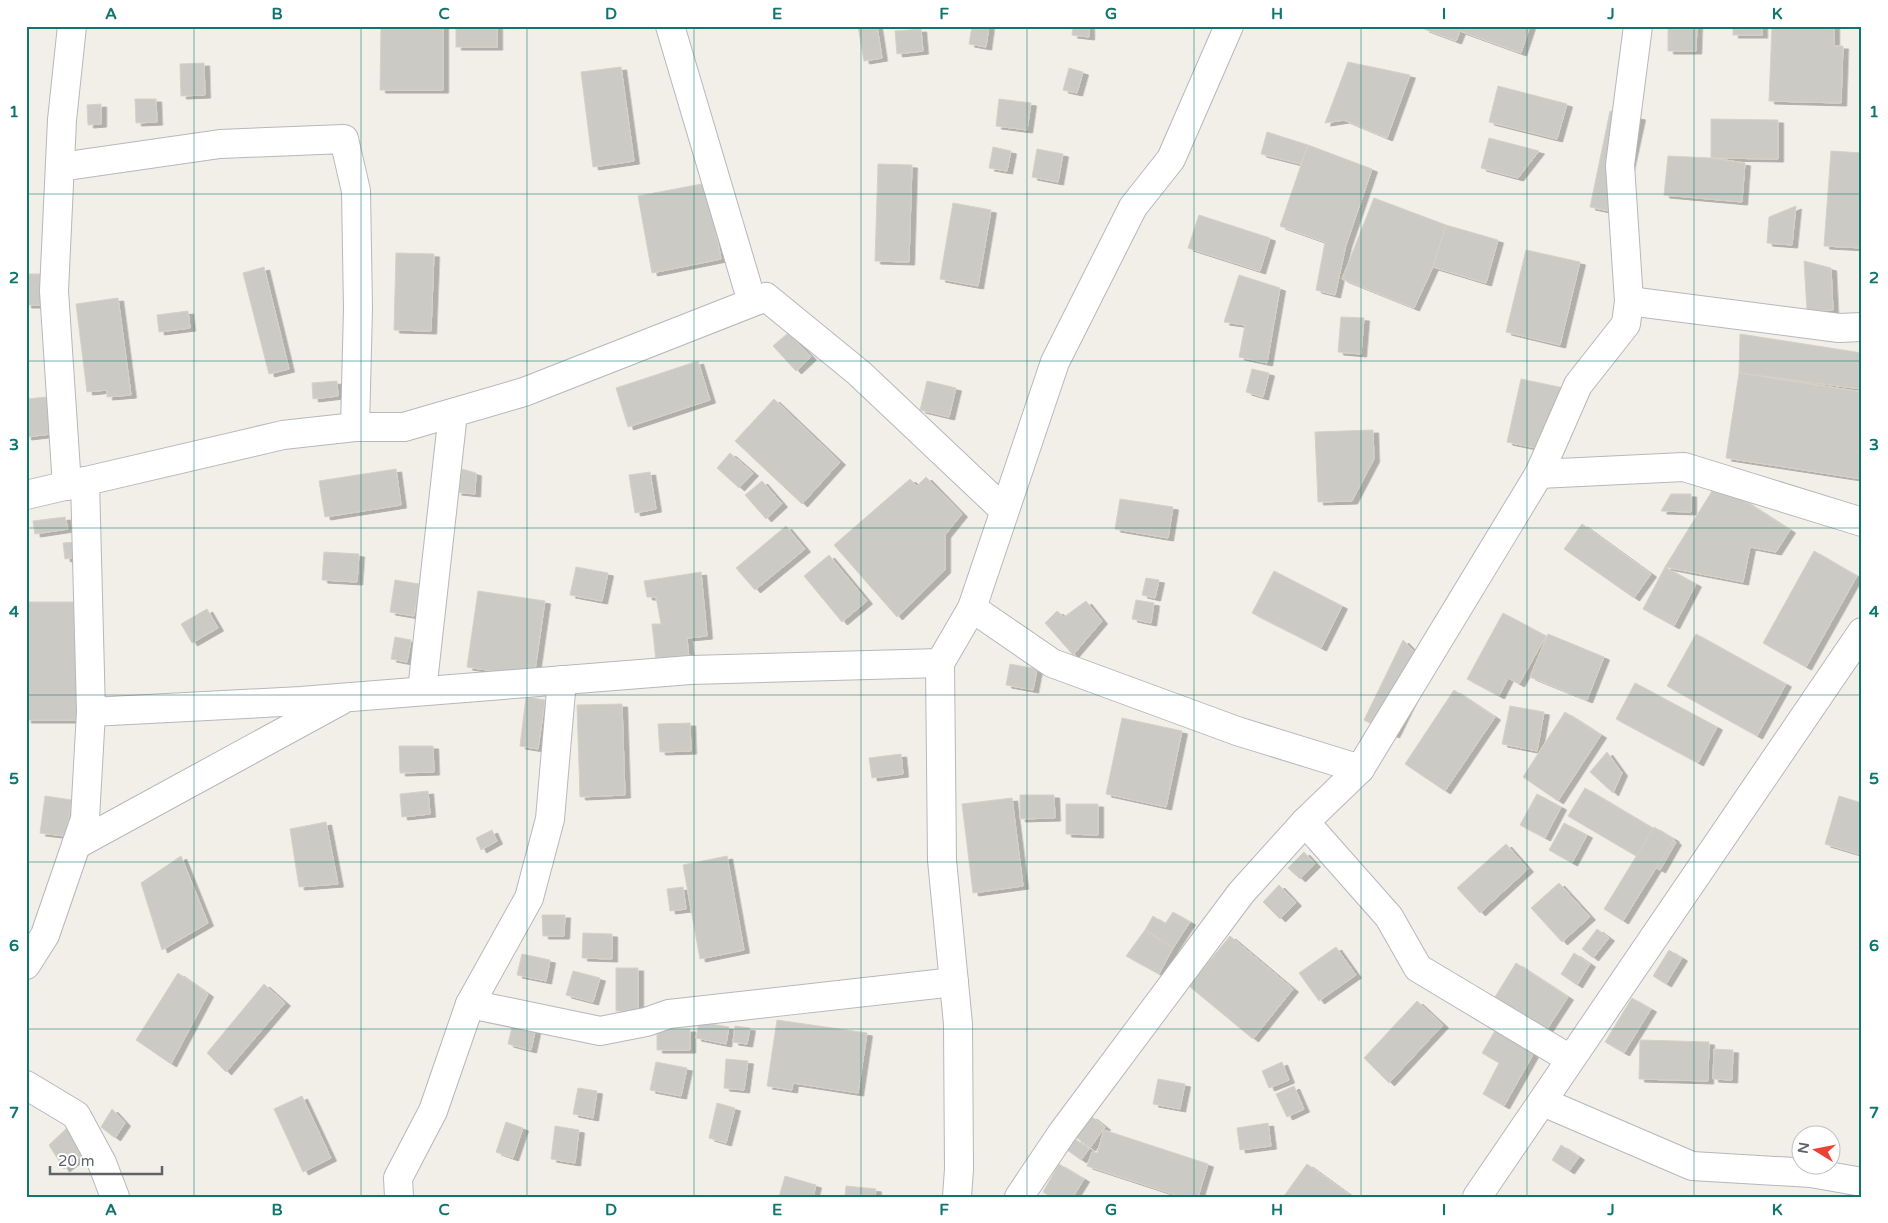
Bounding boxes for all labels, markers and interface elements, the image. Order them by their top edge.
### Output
text: A [105,4,117,24]
text: B [271,4,283,24]
text: C [438,4,450,24]
text: D [605,4,617,24]
text: E [772,4,782,24]
text: F [939,4,949,24]
text: G [1105,4,1117,24]
text: H [1271,4,1283,24]
text: I [1442,4,1446,24]
text: J [1606,4,1615,24]
text: K [1772,4,1783,24]
text: 1 [9,102,19,122]
text: 1 [1869,102,1879,122]
text: 2 [9,268,19,288]
text: 2 [1869,268,1879,288]
text: 3 [9,435,19,455]
text: 3 [1869,435,1879,455]
text: 4 [9,602,19,622]
text: 4 [1869,602,1879,622]
text: 5 [9,769,19,789]
text: 5 [1869,769,1879,789]
text: 6 [9,936,19,956]
text: 6 [1869,936,1879,956]
text: 7 [9,1103,19,1123]
text: 7 [1869,1103,1879,1123]
north arrow [1790,1126,1840,1176]
text: N [1794,1141,1813,1155]
scale bar [50,1143,162,1175]
text: 20 m [58,1152,95,1170]
text: A [105,1200,117,1220]
text: B [271,1200,283,1220]
text: C [438,1200,450,1220]
text: D [605,1200,617,1220]
text: E [772,1200,782,1220]
text: F [939,1200,949,1220]
text: G [1105,1200,1117,1220]
text: H [1271,1200,1283,1220]
text: I [1442,1200,1446,1220]
text: J [1606,1200,1615,1220]
text: K [1772,1200,1783,1220]

